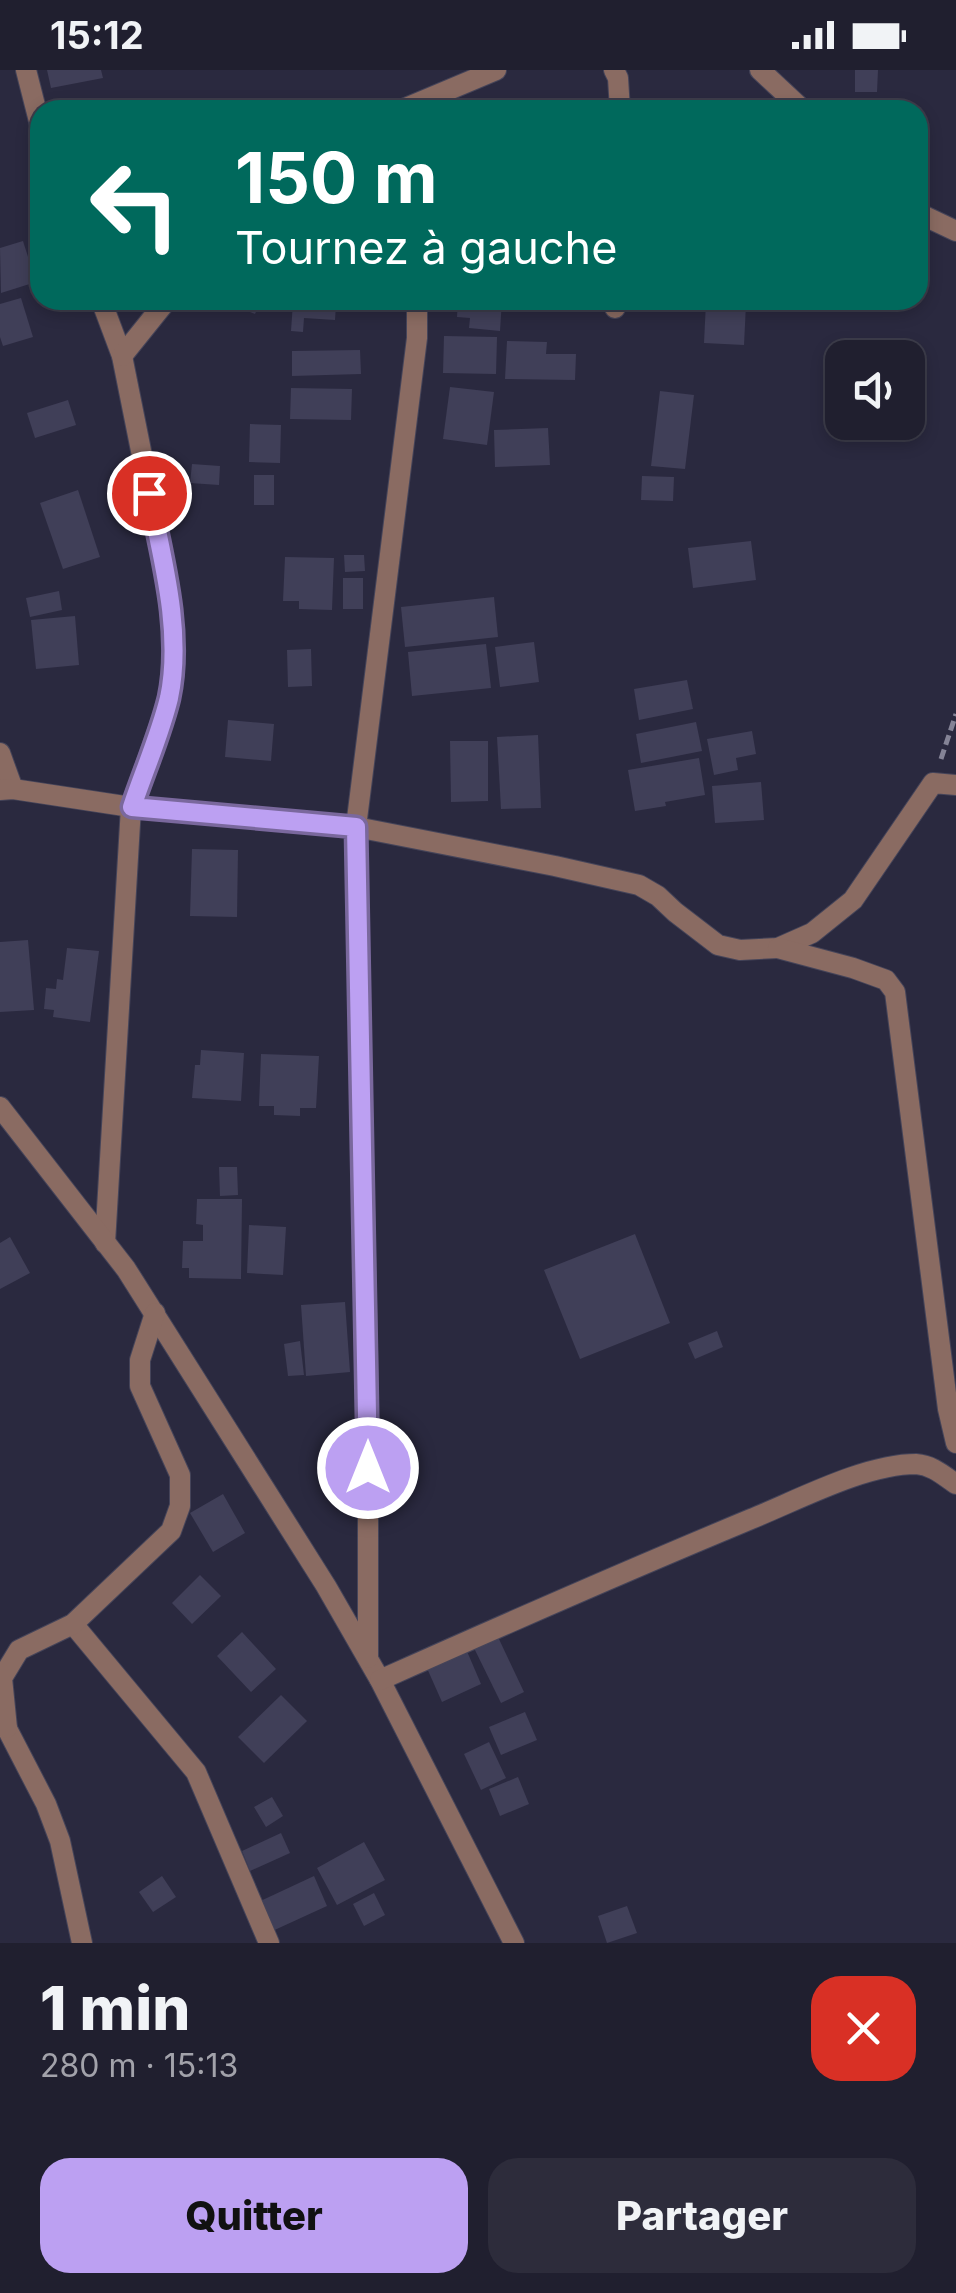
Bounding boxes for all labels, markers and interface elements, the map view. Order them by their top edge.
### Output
text: 15:12 [50,12,144,58]
text: 150 m [235,135,438,220]
icon: left [70,140,200,270]
text: Tournez à gauche [235,220,617,275]
map controls [825,340,925,440]
button: sound [825,340,925,440]
pin [107,451,192,536]
icon: arrive [122,466,177,521]
position arrow [316,1416,420,1520]
text: 1 min [40,1972,190,2044]
button: close [811,1976,916,2081]
text: 280 m · 15:13 [40,2046,238,2085]
button: Quitter [40,2158,468,2273]
button: Partager [488,2158,916,2273]

